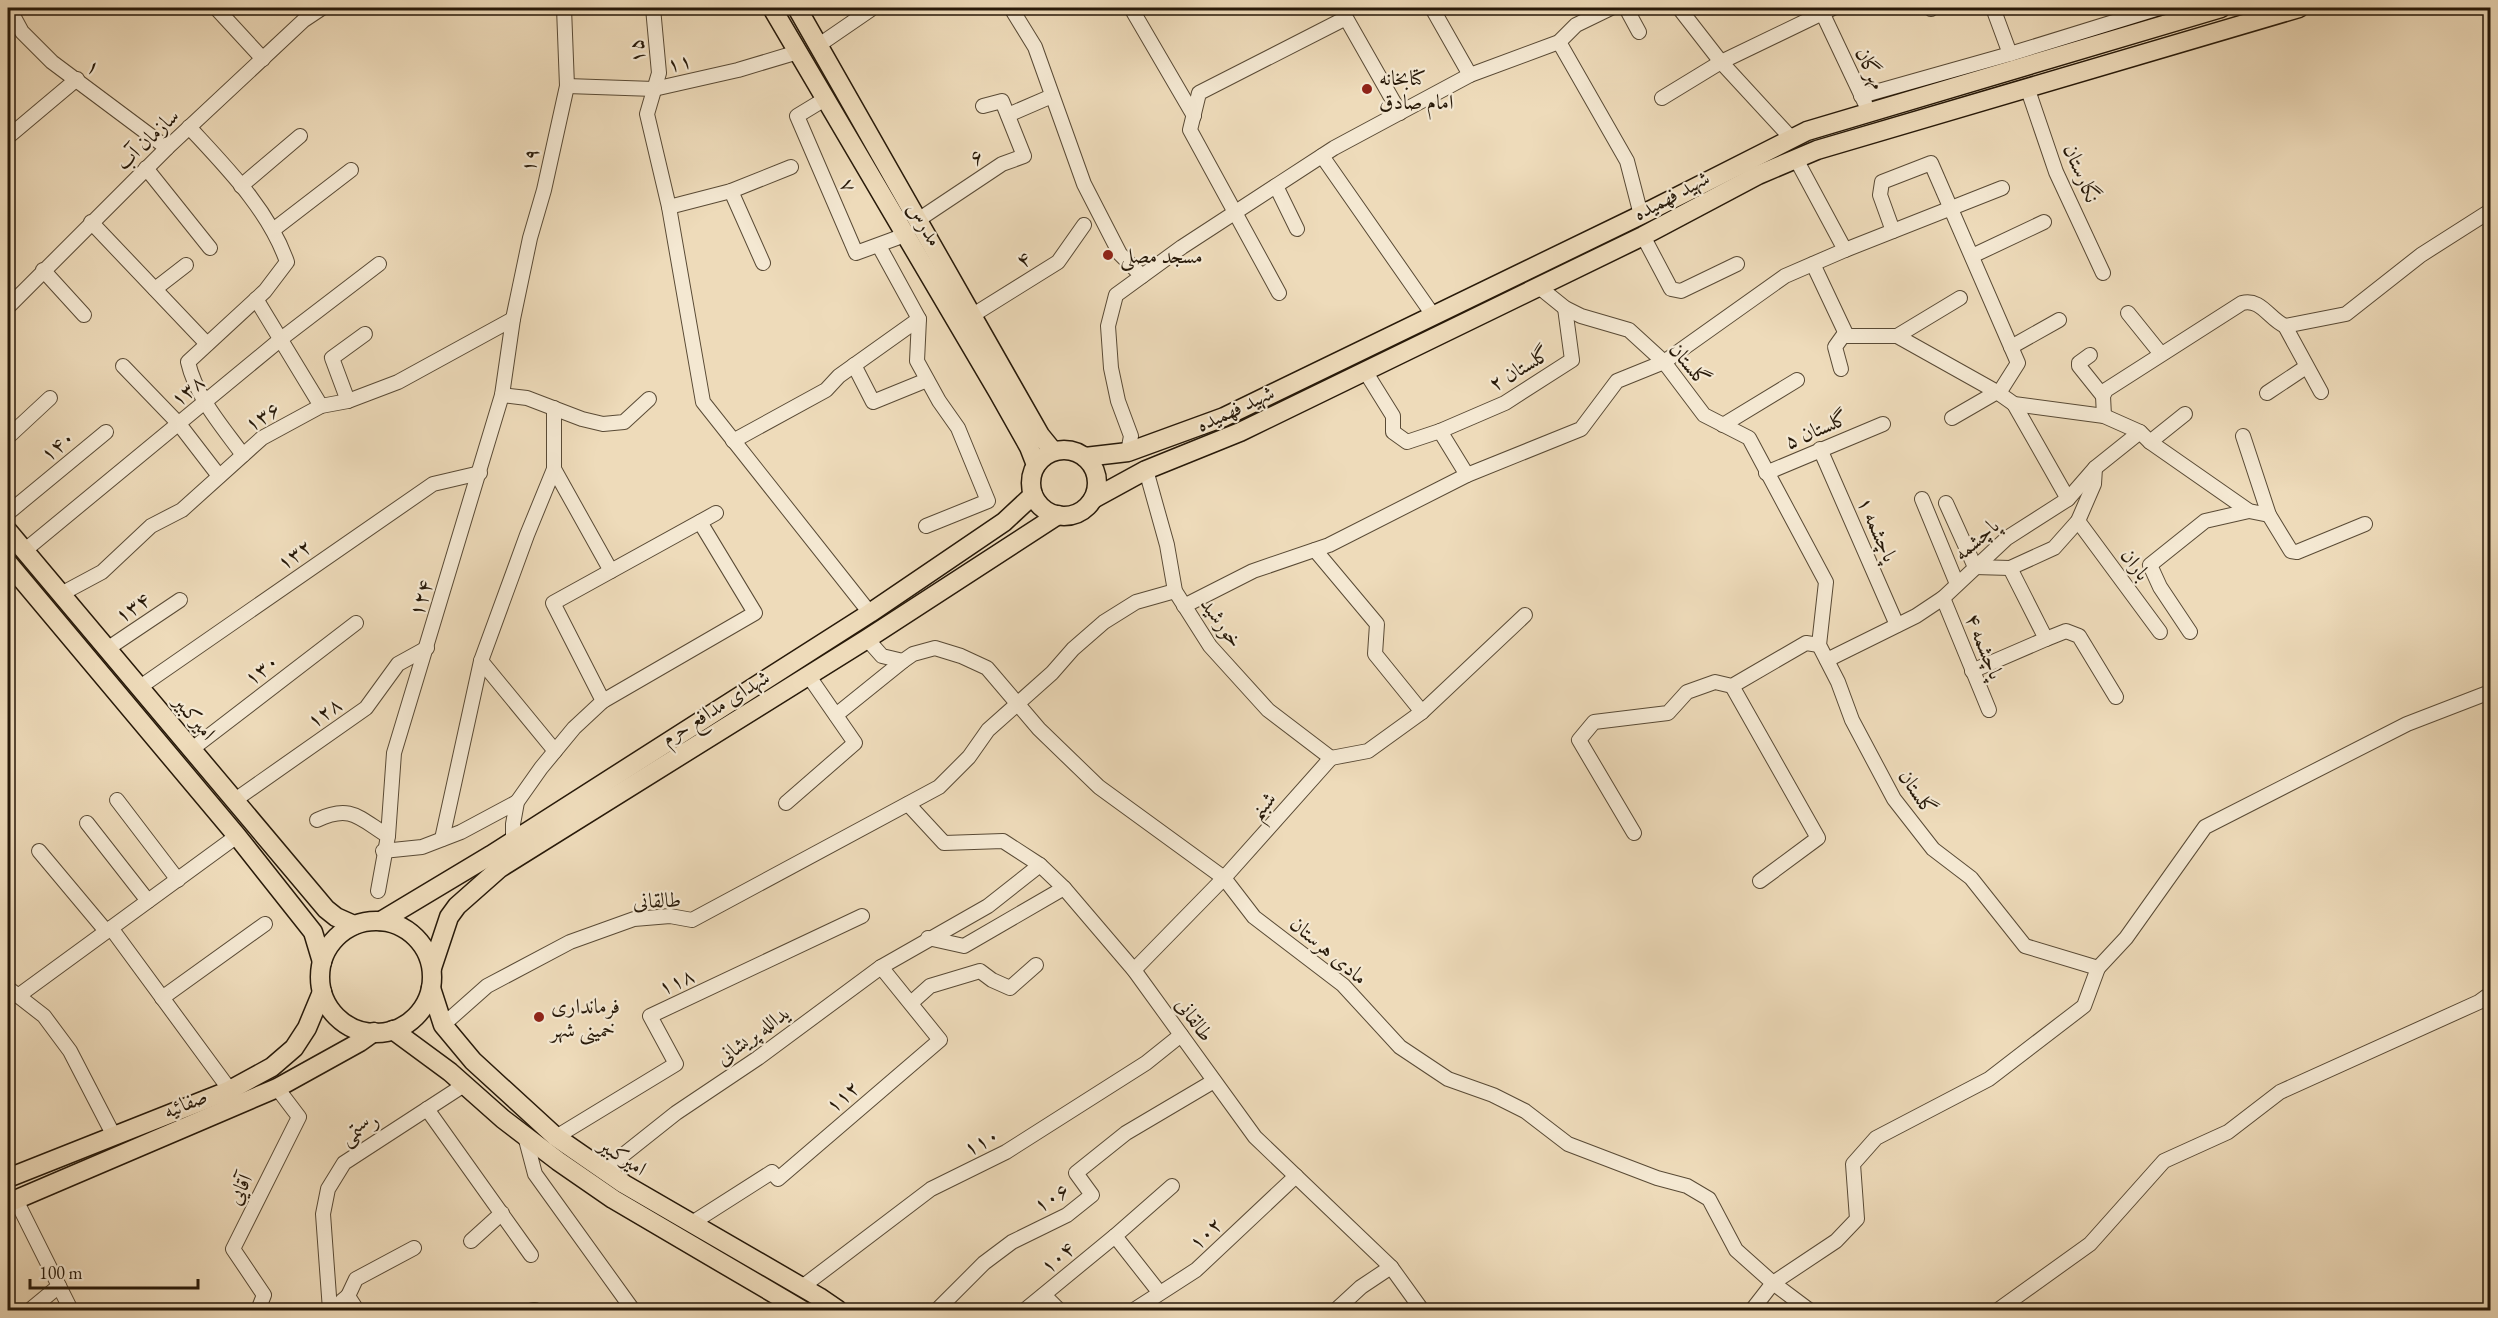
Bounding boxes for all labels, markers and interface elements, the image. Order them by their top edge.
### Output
street label: ۱۵ [621,37,651,65]
street label: مهرگان [1849,43,1892,94]
street label: ۱۱ [664,46,694,78]
street label: ۱ [81,51,107,81]
place label: کتابخانه امام صادق [1379,64,1454,120]
marker: کتابخانه امام صادق [1360,82,1374,96]
street label: سازمان آب [109,102,185,176]
street label: نگارستان [2058,140,2106,206]
street label: ۶ [963,141,989,171]
street label: ۱۹ [513,145,545,175]
street label: شهید فهمیده [1628,164,1714,227]
street label: ۷ [834,174,864,196]
street label: مدرس [901,197,949,251]
place label: مسجد مصلی [1120,242,1203,272]
street label: ۴ [1011,244,1035,274]
marker: مسجد مصلی [1101,248,1115,262]
street label: گلستان [1664,336,1716,392]
street label: گلستان ۲ [1483,339,1555,397]
street label: ۱۳۸ [164,368,210,412]
street label: شهید فهمیده [1192,378,1279,439]
street label: ۱۳۶ [239,395,285,437]
street label: گلستان ۵ [1780,404,1852,454]
street label: ۱۴۰ [34,423,80,467]
street label: پاچشمه ۱ [1850,492,1905,568]
street label: پاچشمه [1947,511,2007,568]
street label: ۱۳۲ [271,532,317,576]
street label: باران [2115,542,2157,586]
street label: ۱۲۴ [402,576,438,620]
street label: ۱۳۴ [109,586,155,628]
street label: خورشید [1195,591,1249,653]
street label: پاچشمه ۴ [1958,609,2011,685]
street label: ۱۳۰ [238,647,284,691]
street label: شهدای مدافع حرم [656,663,777,756]
street label: امیرکبیر [167,687,222,745]
street label: ۱۲۸ [301,690,347,734]
street label: گلستان [1893,764,1943,820]
street label: شبنم [1242,785,1288,830]
street label: طالقانی [632,886,682,914]
street label: مادی هرستان [1285,910,1373,990]
street label: ۱۱۸ [654,961,698,1001]
street label: طالقانی [1170,991,1220,1047]
place label: فرمانداری خمینی شهر [549,992,620,1045]
street label: یدالله پریشانی [710,999,794,1071]
marker: فرمانداری خمینی شهر [532,1010,546,1024]
street label: ۱۱۲ [819,1074,865,1118]
street label: صفائیه [159,1082,211,1124]
street label: رستمی [335,1106,384,1151]
street label: ۱۱۰ [958,1120,1004,1162]
street label: امیرکبیر [592,1130,652,1181]
street label: آقایی [220,1167,260,1209]
street label: ۱۰۶ [1028,1176,1074,1218]
street label: ۱۰۲ [1182,1211,1228,1255]
street label: ۱۰۴ [1034,1235,1080,1279]
scale bar [30,1252,198,1290]
text: 100 m [39,1261,83,1284]

